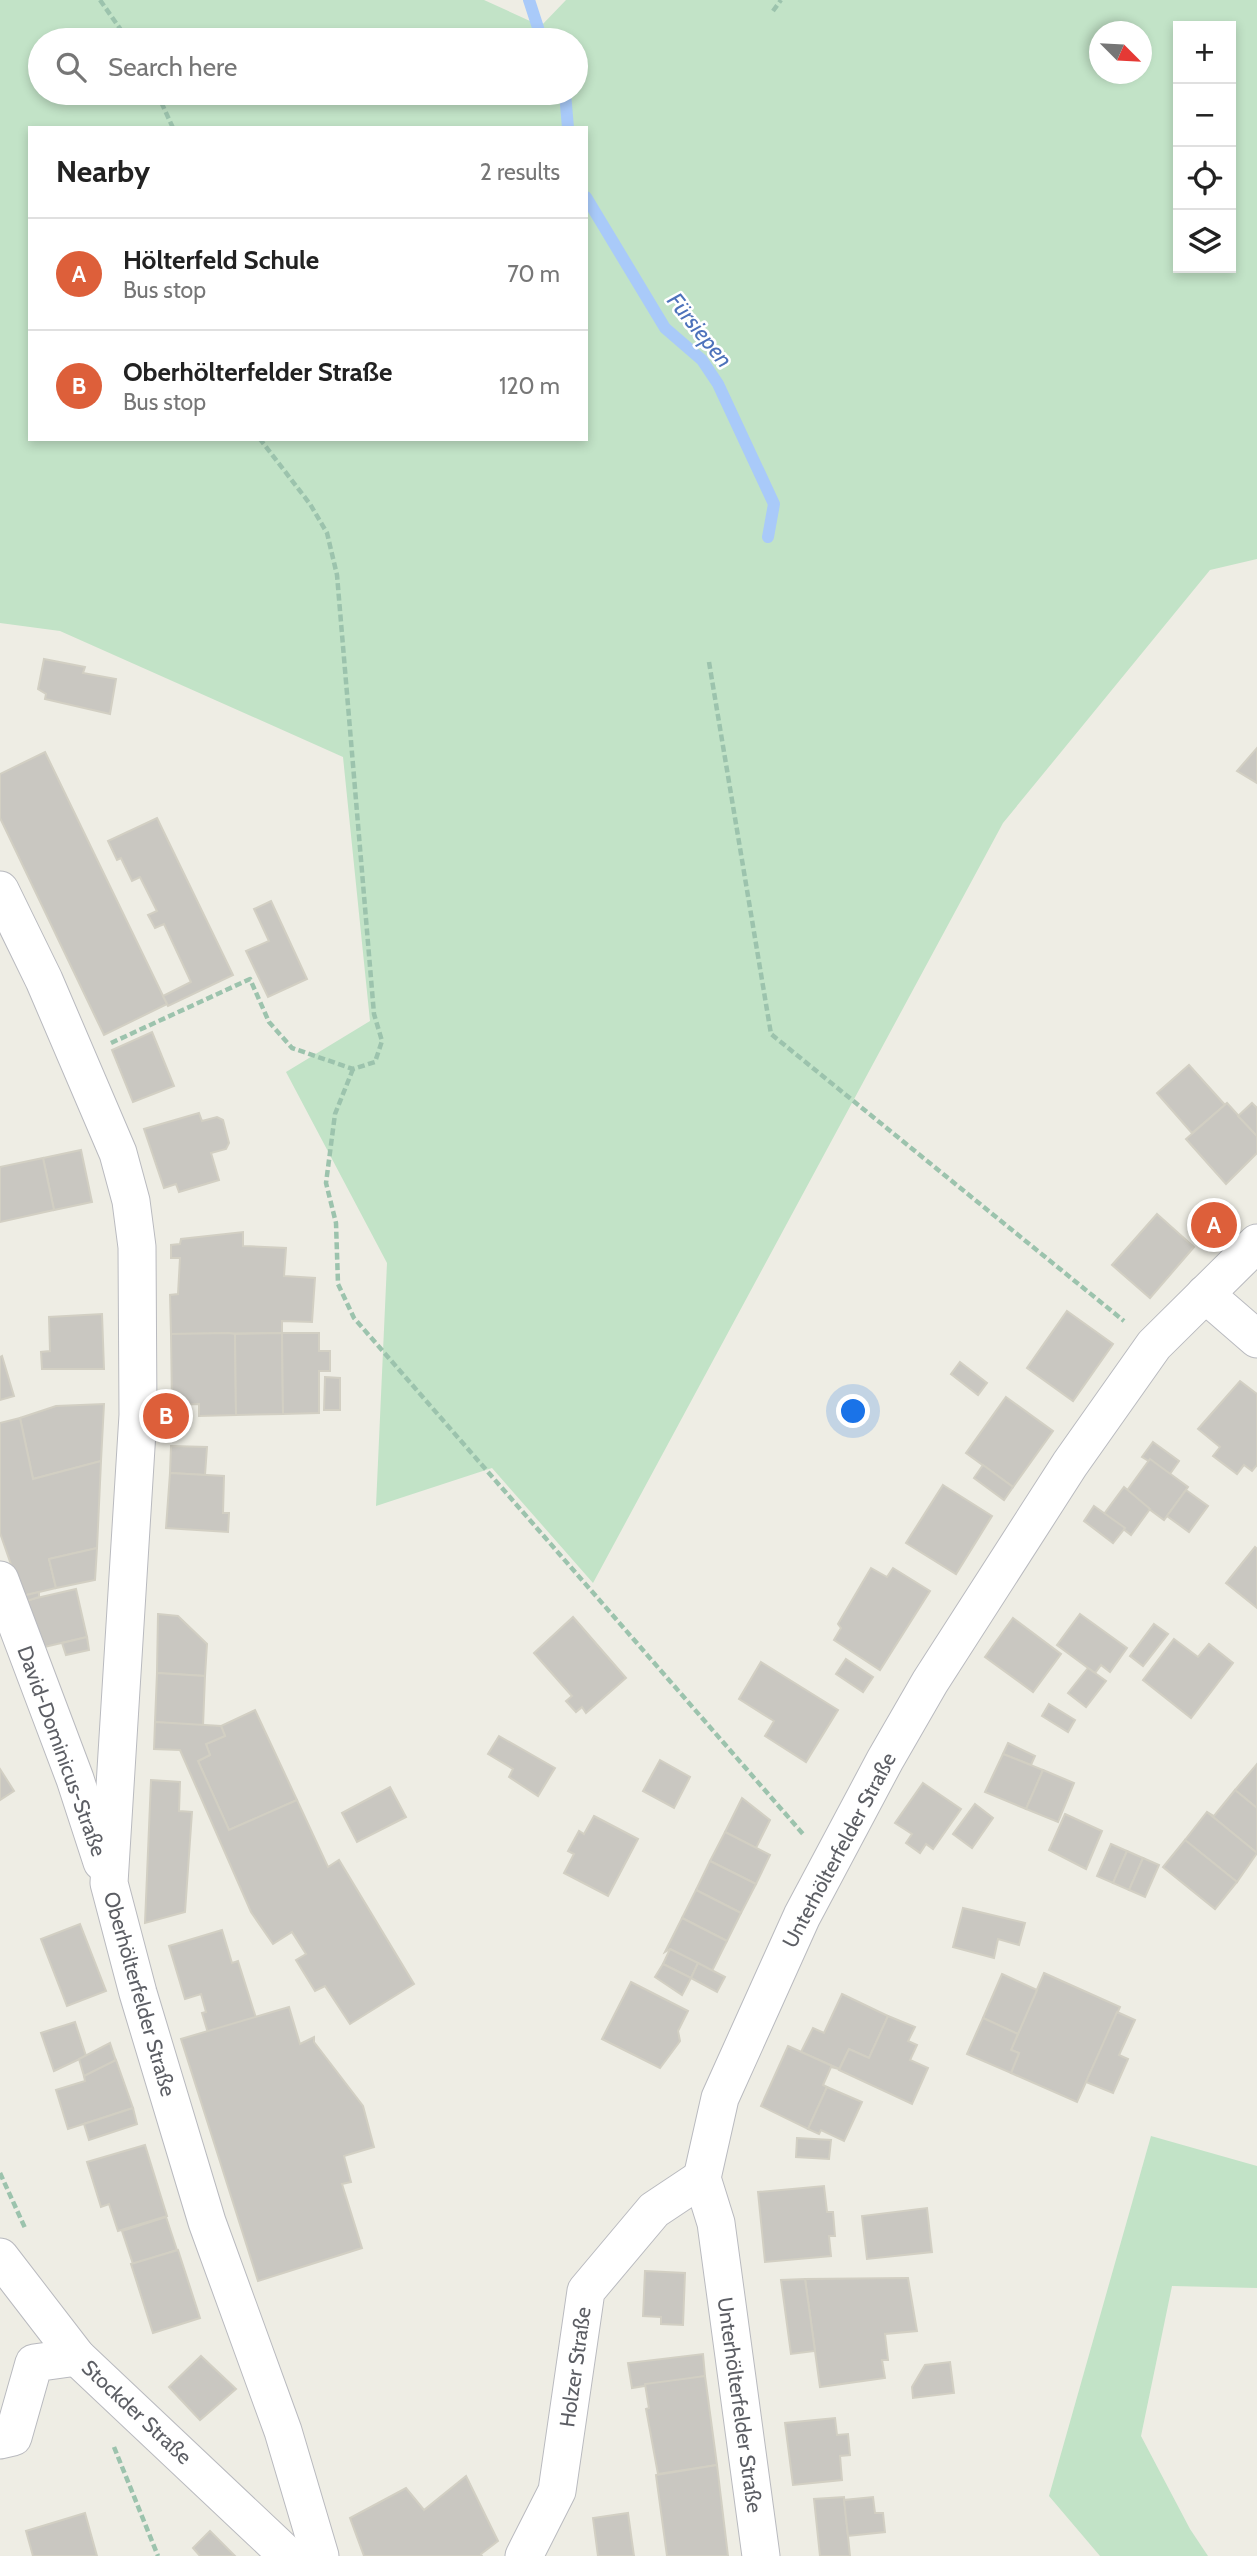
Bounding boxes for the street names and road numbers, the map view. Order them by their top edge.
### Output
street label: David-Dominicus-Straße [12,1642,112,1860]
street label: Unterhölterfelder Straße [777,1748,901,1952]
street label: Oberhölterfelder Straße [99,1889,181,2099]
street label: Unterhölterfelder Straße [712,2296,768,2515]
street label: Holzer Straße [554,2305,596,2429]
street label: Stockder Straße [77,2355,197,2469]

